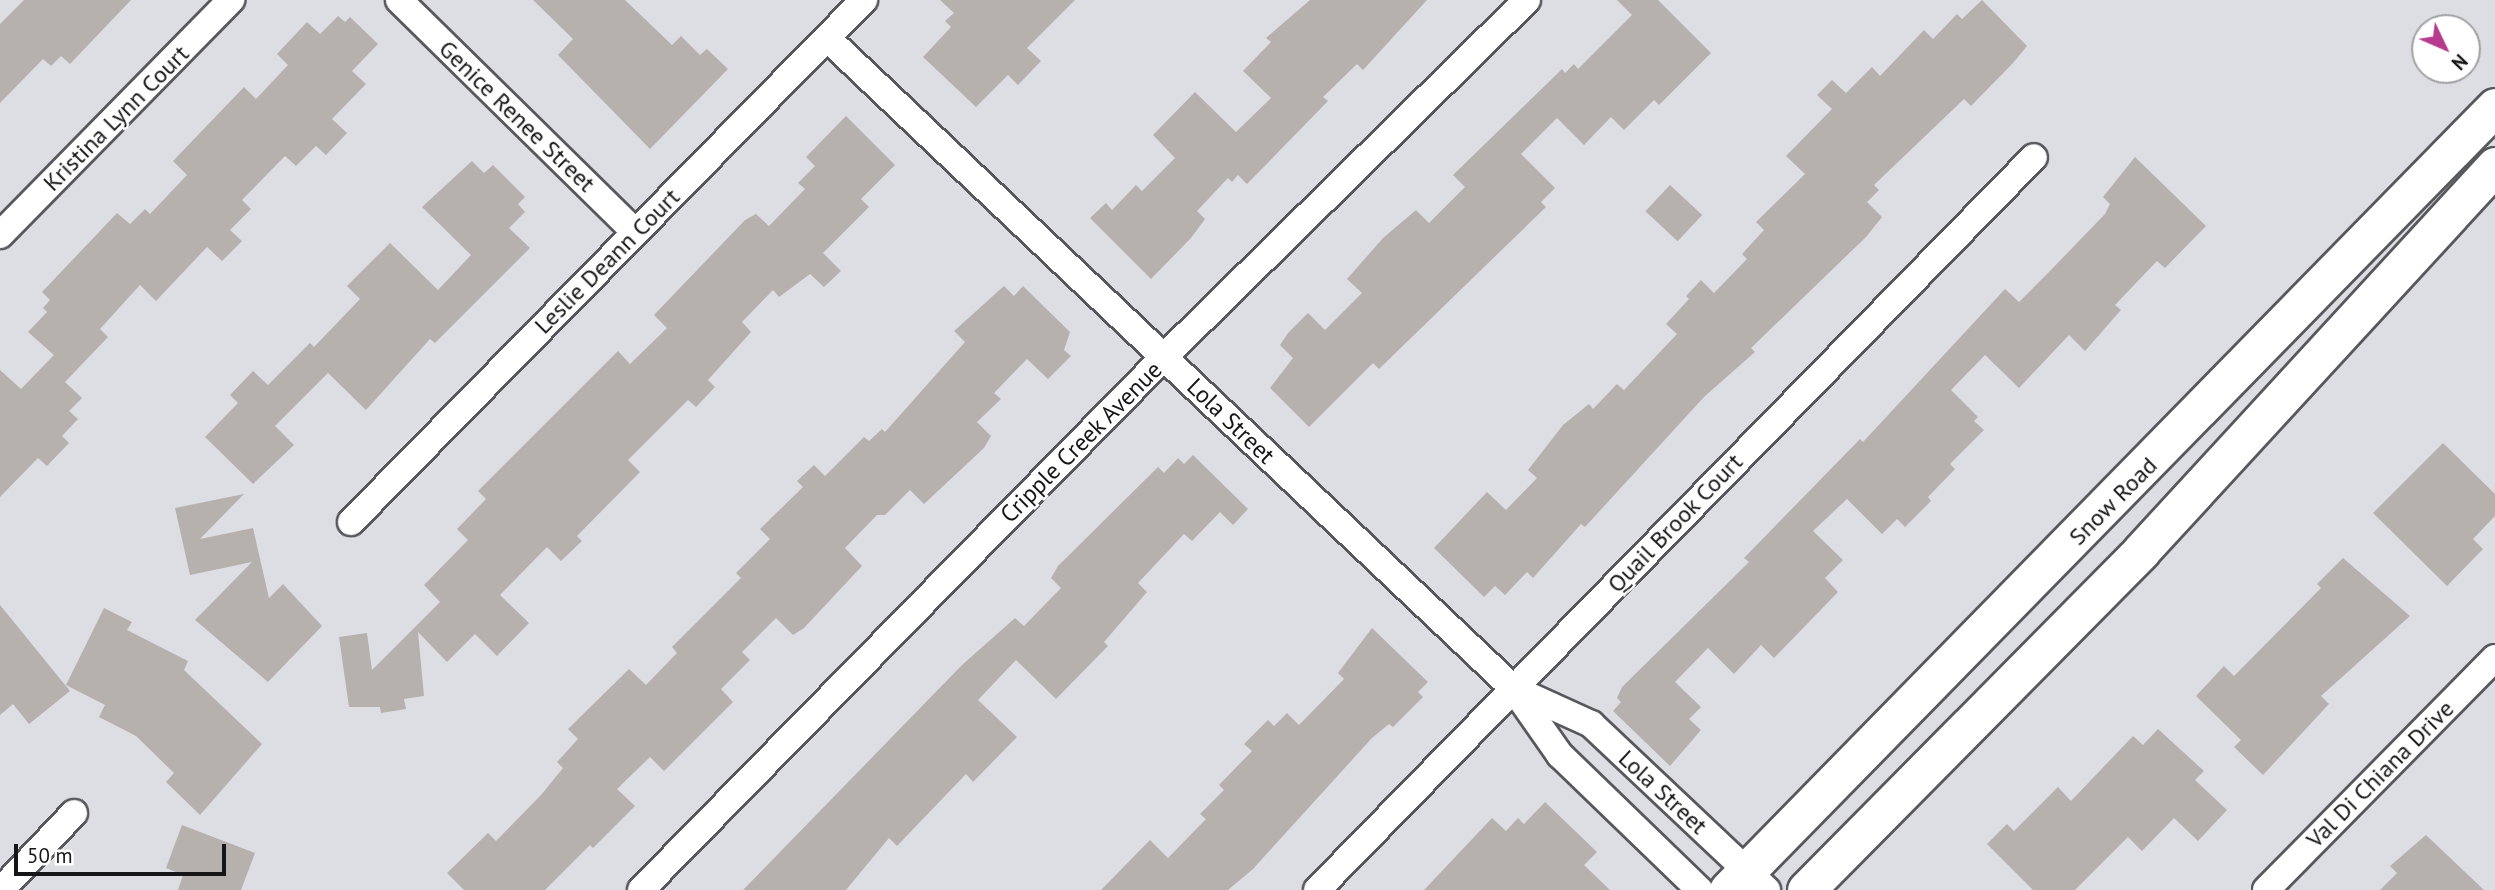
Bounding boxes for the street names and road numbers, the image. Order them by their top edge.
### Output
street label: Genice Renee Street [433,34,601,198]
street label: Kristina Lynn Court [37,39,195,197]
street label: Leslie Deann Court [528,182,686,340]
street label: Cripple Creek Avenue [994,355,1168,529]
street label: Lola Street [1181,372,1281,470]
street label: Quail Brook Court [1601,447,1749,599]
street label: Snow Road [2063,451,2163,551]
street label: Val Di Chiana Drive [2300,694,2460,854]
street label: Lola Street [1613,744,1713,840]

